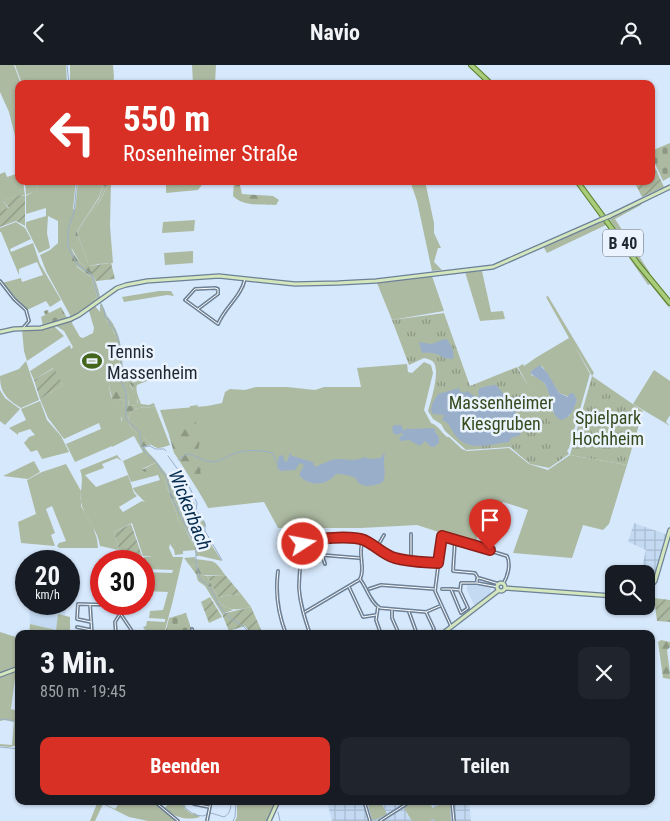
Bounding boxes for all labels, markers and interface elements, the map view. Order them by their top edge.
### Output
icon: back [25,19,53,47]
icon: person [617,19,645,47]
text: Navio [310,20,360,45]
text: 550 m [123,99,210,140]
icon: left [40,100,105,165]
text: Rosenheimer Straße [123,141,298,166]
road number: B 40 [603,229,643,257]
place label: Tennis Massenheim [107,341,198,383]
sports icon: Tennis Massenheim [81,350,103,372]
park label: Massenheimer Kiesgruben [449,392,554,434]
park label: Spielpark Hochheim [572,407,644,449]
water label: Wickerbach [164,467,216,553]
pin [469,499,511,550]
icon: arrive [476,506,504,534]
position arrow [276,517,328,569]
speed limit sign: 30 [90,550,155,615]
text: 20 [35,562,60,591]
map controls [605,565,655,615]
button: search [605,565,655,615]
text: km/h [35,588,60,602]
text: 3 Min. [40,645,116,680]
button: close [578,647,630,699]
text: 850 m · 19:45 [40,682,126,701]
button: Beenden [40,737,330,795]
button: Teilen [340,737,630,795]

